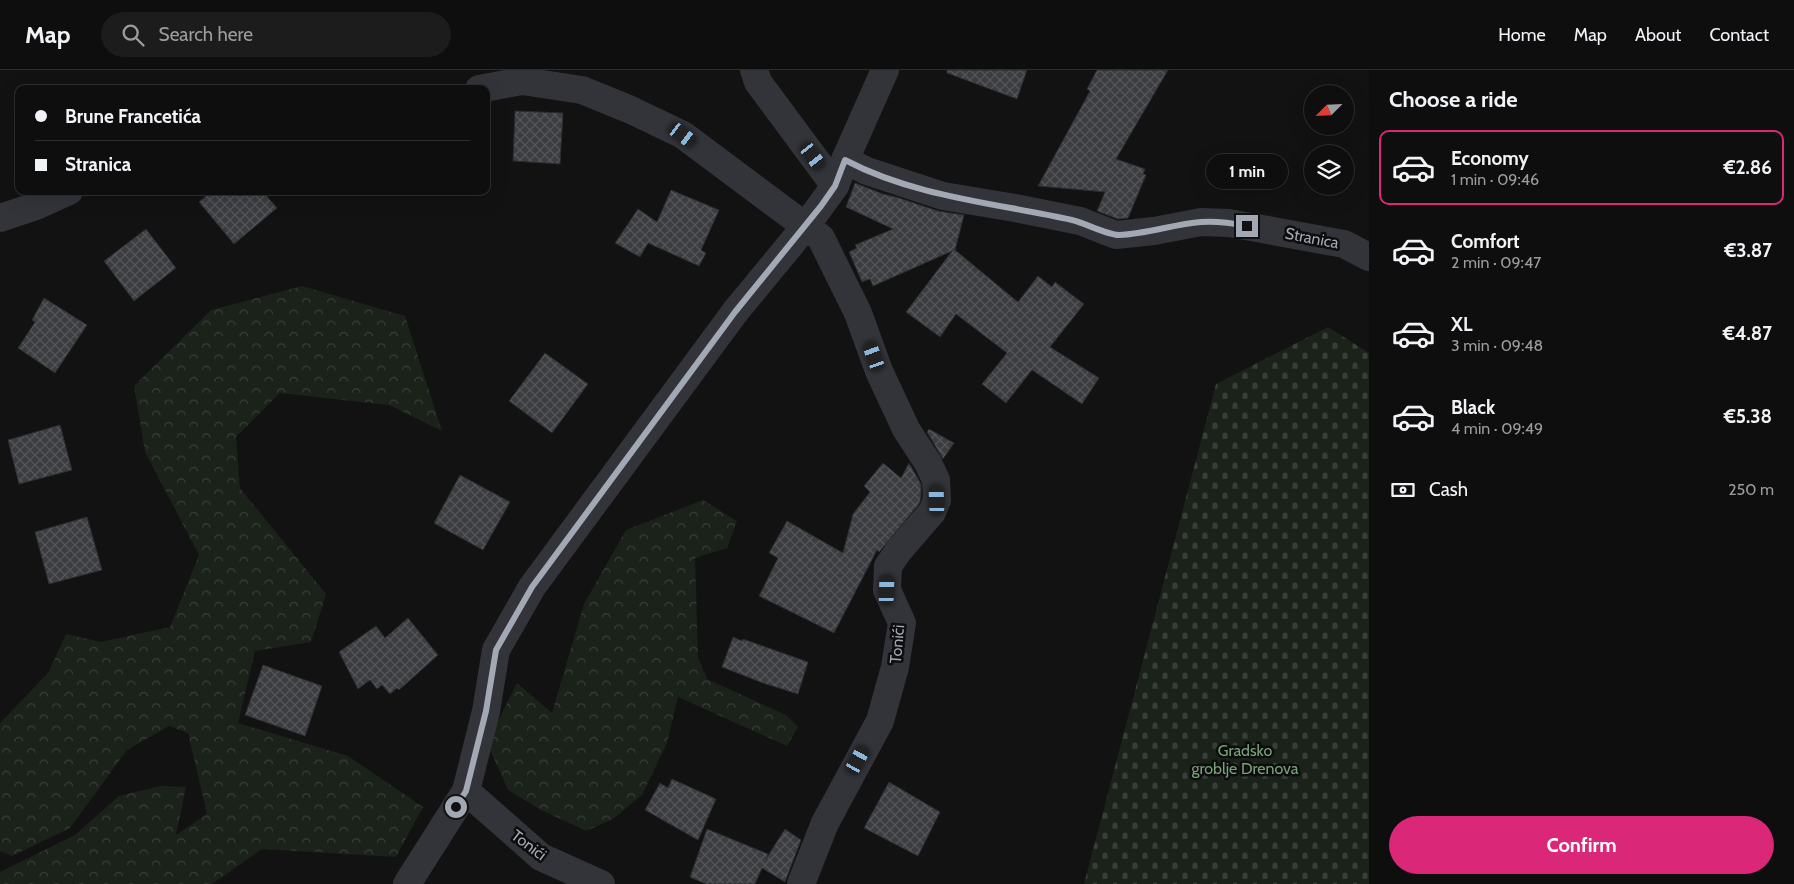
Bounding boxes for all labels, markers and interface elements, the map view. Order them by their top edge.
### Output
search box [101,12,451,57]
text: Map [25,20,71,49]
icon: search [119,21,147,49]
text: Search here [159,23,253,46]
text: Home [1498,24,1546,46]
text: Map [1574,24,1607,46]
text: About [1635,24,1681,46]
text: Contact [1709,24,1769,46]
north arrow [1304,85,1354,135]
map controls [1304,85,1354,195]
text: Choose a ride [1389,86,1518,113]
text: Brune Francetića [65,105,201,128]
car [666,120,699,150]
car [797,140,828,172]
button: layers [1304,145,1354,195]
icon: car [1391,145,1436,190]
text: Economy [1451,147,1529,170]
text: Stranica [65,153,131,176]
callout: 1 min [1206,154,1288,188]
text: €2.86 [1723,156,1772,179]
text: 1 min [1229,162,1265,181]
text: 1 min · 09:46 [1451,170,1539,189]
route end [1236,215,1258,237]
street label: Stranica [1283,223,1341,253]
icon: car [1391,228,1436,273]
text: Comfort [1451,230,1520,253]
text: €3.87 [1724,239,1772,262]
text: 2 min · 09:47 [1451,253,1541,272]
icon: car [1391,311,1436,356]
text: XL [1451,313,1472,336]
text: €4.87 [1723,322,1772,345]
text: 3 min · 09:48 [1451,336,1543,355]
car [861,339,886,373]
icon: car [1391,394,1436,439]
text: Black [1451,396,1495,419]
text: €5.38 [1724,405,1772,428]
text: 4 min · 09:49 [1451,419,1543,438]
icon: cash [1389,476,1417,504]
text: Cash [1429,478,1468,501]
text: 250 m [1728,480,1774,499]
car [928,485,945,515]
car [878,575,895,605]
street label: Tonići [886,624,908,664]
park label: Gradsko groblje Drenova [1191,741,1299,778]
car [844,743,871,777]
route start [445,796,467,818]
button: Confirm [1389,816,1774,874]
street label: Tonići [508,826,550,864]

